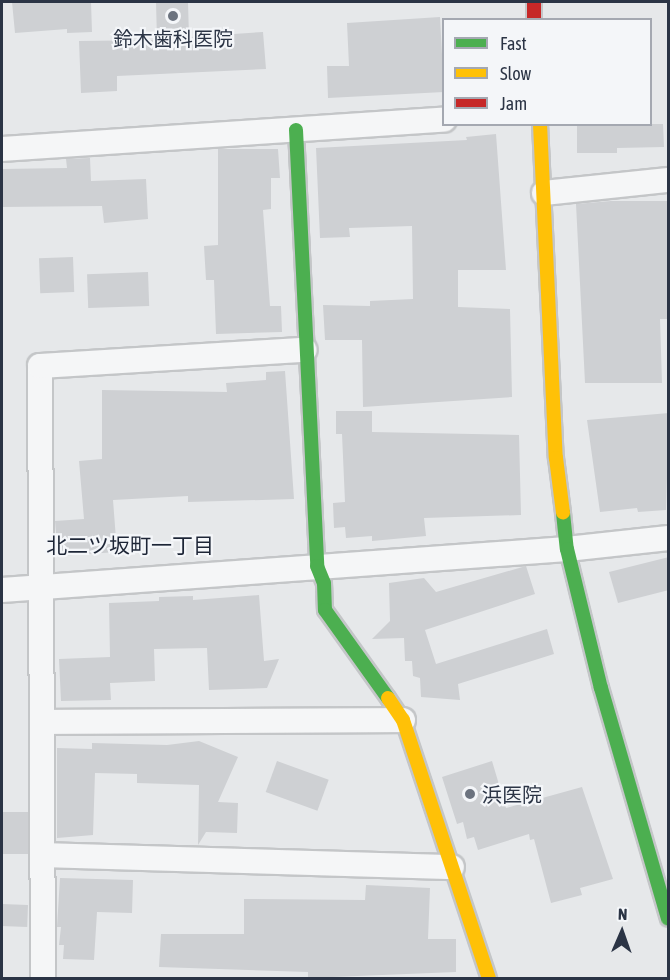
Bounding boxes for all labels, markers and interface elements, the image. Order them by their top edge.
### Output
marker: 鈴木歯科医院 [166,9,180,23]
legend [442,18,652,126]
place label: 鈴木歯科医院 [113,26,233,50]
text: Fast [500,33,527,54]
text: Slow [500,63,531,84]
text: Jam [500,93,527,114]
district label: 北二ツ坂町一丁目 [46,532,214,558]
place label: 浜医院 [482,782,542,806]
marker: 浜医院 [463,787,477,801]
north arrow [592,902,652,962]
text: N [618,905,628,923]

